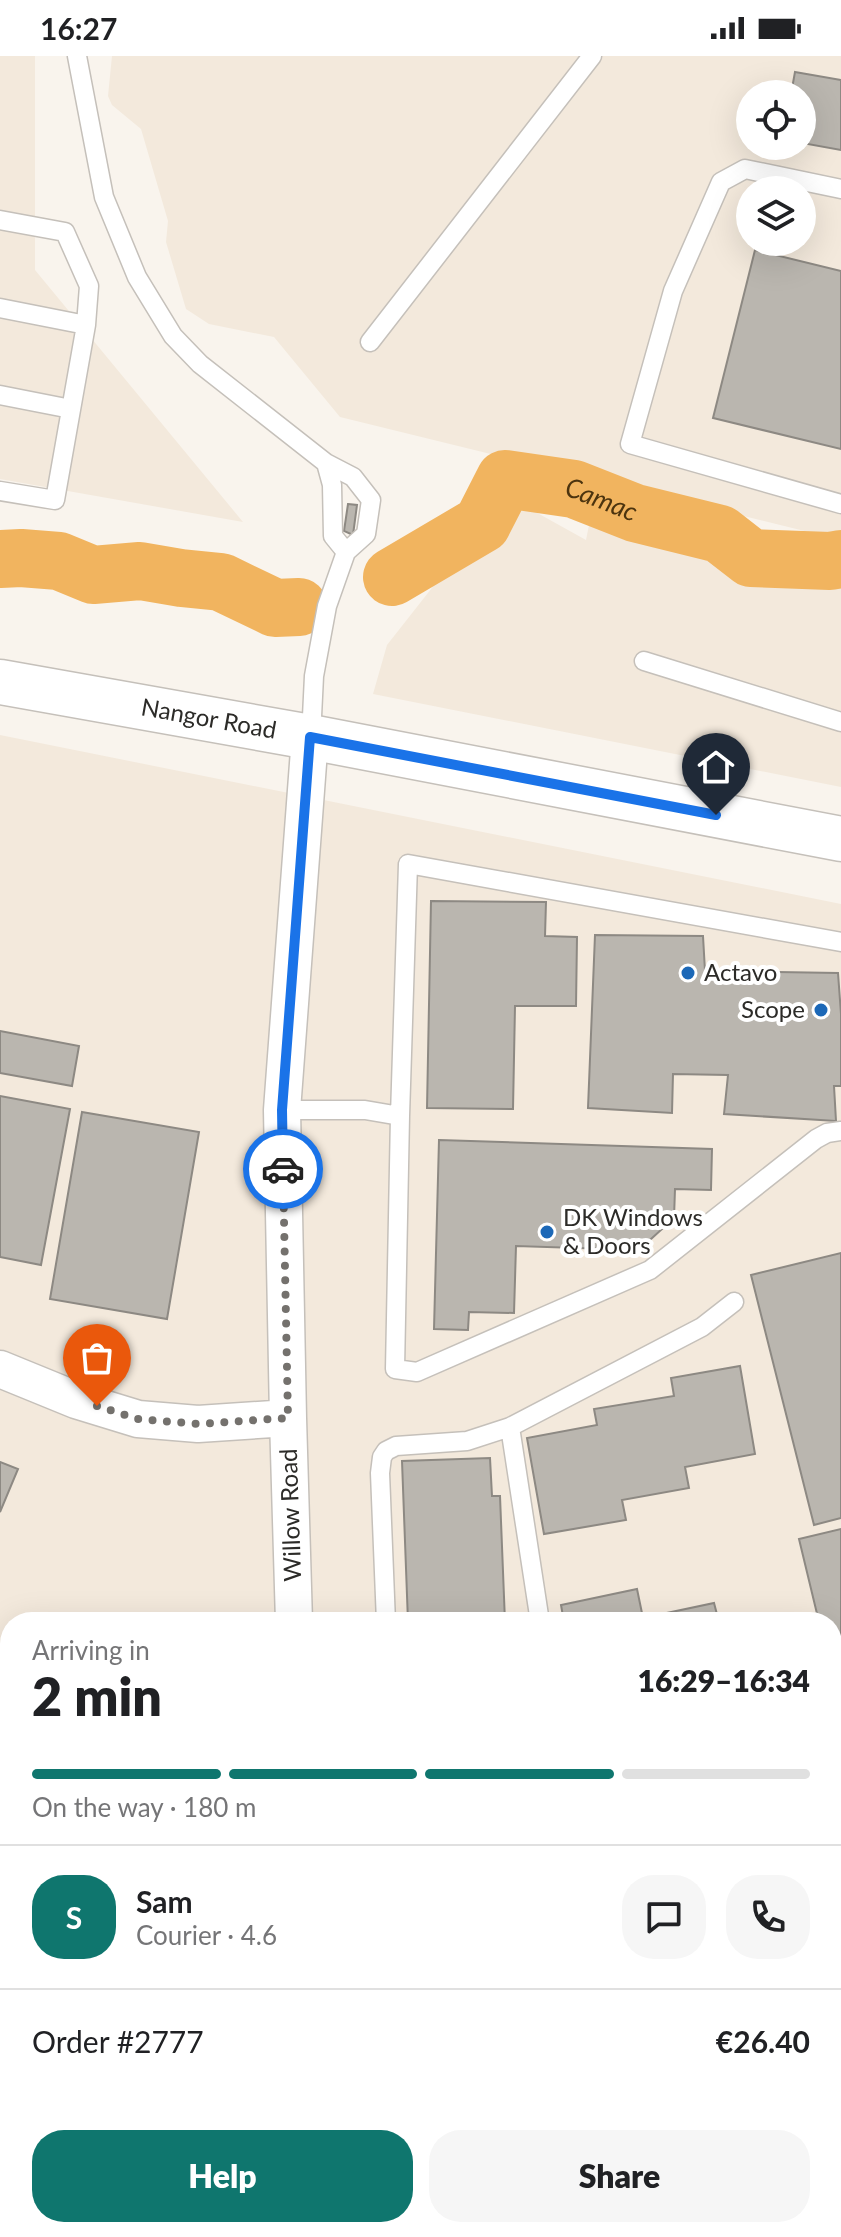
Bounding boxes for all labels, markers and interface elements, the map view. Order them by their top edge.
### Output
text: 16:27 [40,10,117,46]
map controls [736,80,816,256]
button: locate [736,80,816,160]
button: layers [736,176,816,256]
water label: Camac [564,471,643,527]
street label: Nangor Road [139,691,279,744]
pin [682,733,750,815]
icon: home [694,745,738,789]
place label: Actavo [704,957,777,986]
marker: Actavo [679,964,697,982]
place label: Scope [741,994,805,1023]
marker: Scope [812,1001,830,1019]
courier [243,1129,323,1209]
icon: car [261,1147,305,1191]
place label: DK Windows & Doors [563,1202,703,1259]
marker: DK Windows & Doors [538,1223,556,1241]
pin [63,1324,131,1406]
icon: bag [75,1336,119,1380]
street label: Willow Road [273,1448,306,1582]
text: Arriving in [32,1634,150,1666]
text: 16:29–16:34 [637,1662,810,1698]
text: 2 min [32,1665,162,1727]
text: On the way · 180 m [32,1791,256,1823]
button: chat [622,1875,706,1959]
button: phone [726,1875,810,1959]
text: Sam [136,1883,193,1919]
text: S [66,1899,82,1935]
text: Courier · 4.6 [136,1919,277,1951]
text: Order #2777 [32,2023,204,2059]
text: €26.40 [716,2023,810,2059]
button: Help [32,2130,413,2222]
button: Share [429,2130,810,2222]

